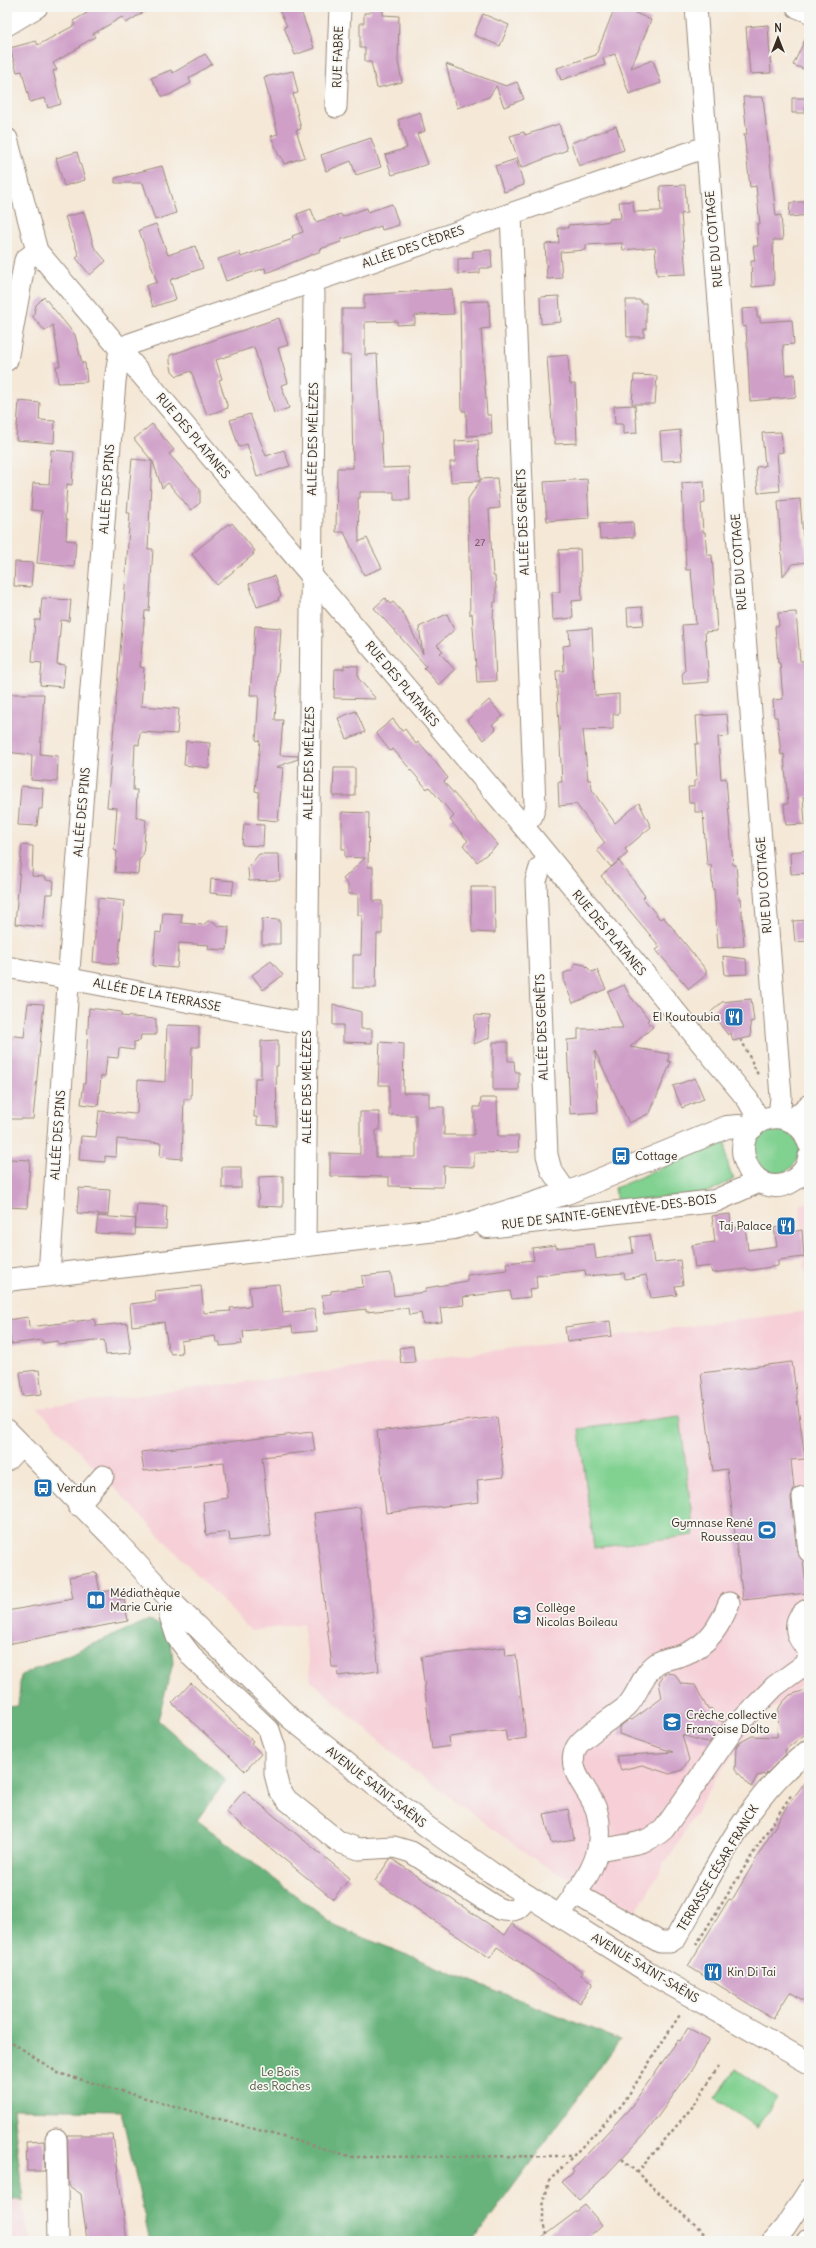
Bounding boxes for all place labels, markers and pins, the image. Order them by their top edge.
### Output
restaurant icon: El Koutoubia [723,1006,745,1028]
place label: El Koutoubia [652,1009,720,1024]
bus stop icon: Cottage [610,1145,632,1167]
place label: Cottage [635,1148,678,1163]
restaurant icon: Taj Palace [775,1215,797,1237]
place label: Taj Palace [719,1218,772,1233]
bus stop icon: Verdun [32,1477,54,1499]
place label: Verdun [57,1480,96,1495]
place label: Gymnase René Rousseau [671,1515,753,1544]
sports icon: Gymnase René Rousseau [756,1519,778,1541]
place label: Médiathèque Marie Curie [110,1585,180,1614]
library icon: Médiathèque Marie Curie [85,1589,107,1611]
place label: Collège Nicolas Boileau [536,1600,618,1629]
school or university icon: Collège Nicolas Boileau [511,1604,533,1626]
place label: Crèche collective Françoise Dolto [686,1707,777,1736]
school or university icon: Crèche collective Françoise Dolto [661,1711,683,1733]
restaurant icon: Kin Di Tai [702,1961,724,1983]
place label: Kin Di Tai [727,1964,776,1979]

